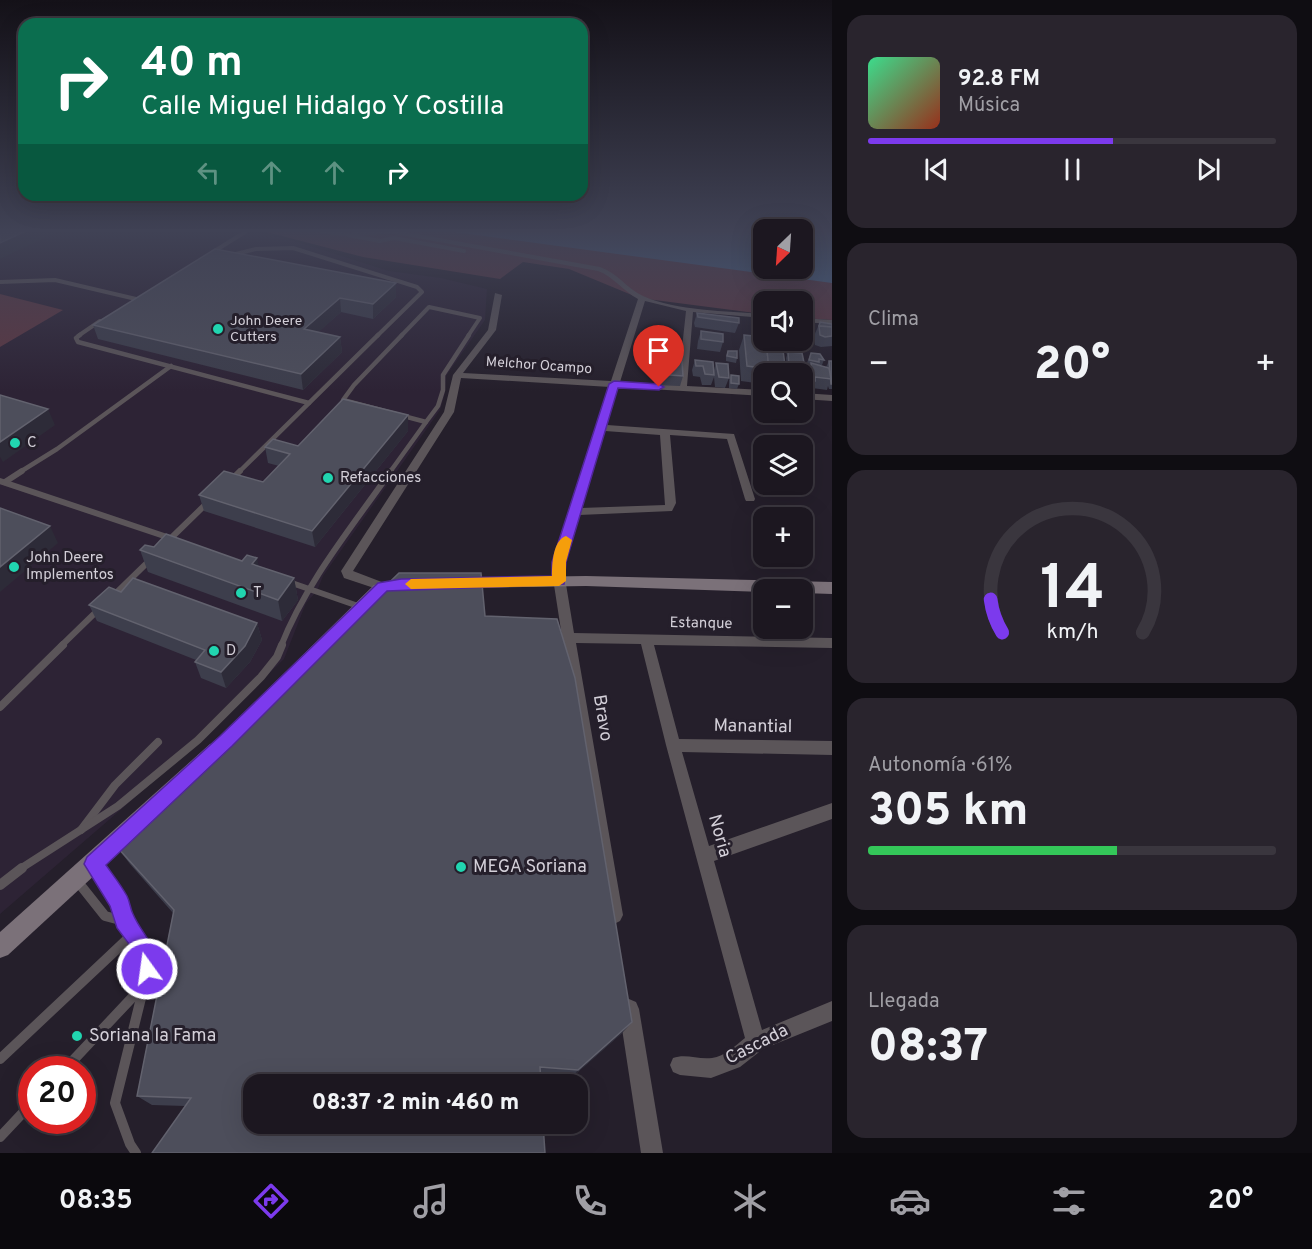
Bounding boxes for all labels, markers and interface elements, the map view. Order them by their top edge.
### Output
text: 40 m [141,38,243,91]
icon: right [42,42,120,120]
text: 92.8 FM [958,66,1040,93]
text: Calle Miguel Hidalgo Y Costilla [141,90,504,124]
text: Música [958,93,1020,119]
icon: previous [920,153,953,186]
icon: pause [1056,153,1089,186]
icon: next [1192,153,1225,186]
icon: left [192,156,225,189]
icon: ahead [255,156,288,189]
icon: ahead [318,156,351,189]
icon: right [381,156,414,189]
north arrow [753,219,813,279]
map controls [753,219,813,639]
button: sound [753,291,813,351]
text: Clima [868,307,919,333]
place label: John Deere Cutters [230,313,302,346]
marker: John Deere Cutters [211,322,225,336]
pin [633,325,684,387]
icon: arrive [642,334,675,367]
text: 20° [1034,338,1110,395]
text: − [868,345,889,387]
text: + [1255,345,1276,387]
street label: Melchor Ocampo [485,354,593,378]
button: search [753,363,813,423]
place label: C [27,434,37,453]
button: layers [753,435,813,495]
marker: C [8,436,22,450]
place label: Refacciones [340,469,421,488]
marker: Refacciones [321,471,335,485]
button: + [753,507,813,567]
place label: John Deere Implementos [26,549,114,585]
text: 14 [1039,553,1105,632]
marker: John Deere Implementos [7,560,21,574]
button: − [753,579,813,639]
place label: T [253,584,262,603]
marker: T [234,586,248,600]
street label: Estanque [669,614,733,634]
text: km/h [1046,620,1098,647]
place label: D [226,642,236,661]
marker: D [207,644,221,658]
street label: Bravo [587,693,617,743]
street label: Manantial [713,715,793,739]
text: Autonomía · 61% [868,753,1013,779]
text: 305 km [868,784,1028,841]
street label: Noria [702,812,736,860]
place label: MEGA Soriana [473,856,587,879]
marker: MEGA Soriana [454,860,468,874]
position arrow [115,937,179,1001]
text: Llegada [868,989,940,1015]
street label: Cascada [722,1019,792,1071]
text: 08:37 [868,1020,988,1077]
place label: Soriana la Fama [89,1025,216,1048]
marker: Soriana la Fama [70,1029,84,1043]
speed limit sign: 20 [18,1056,96,1134]
text: 08:37 · 2 min · 460 m [312,1090,519,1117]
icon: directions [250,1180,292,1222]
icon: music [410,1180,452,1222]
icon: phone [569,1180,611,1222]
icon: climate [729,1180,771,1222]
icon: car [889,1180,931,1222]
icon: filters [1048,1180,1090,1222]
text: 08:35 [59,1184,133,1218]
text: 20° [1208,1184,1253,1218]

